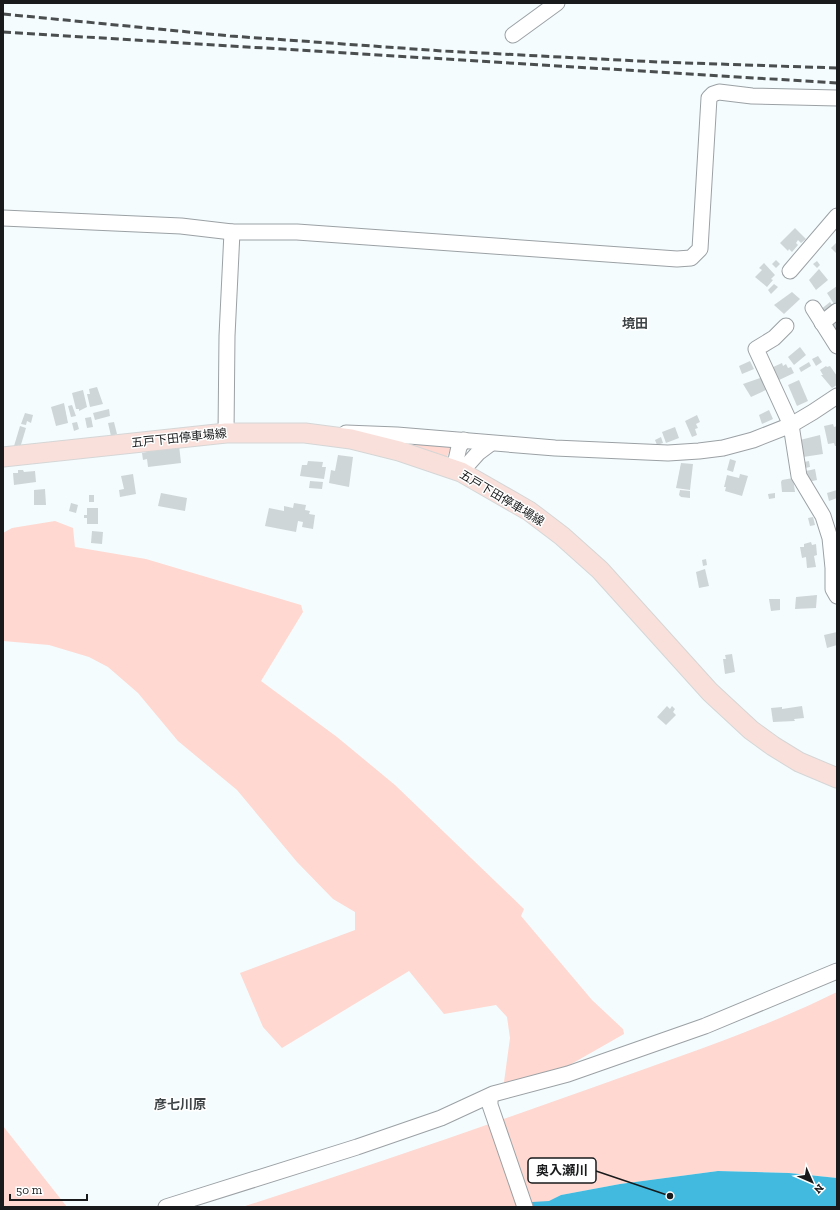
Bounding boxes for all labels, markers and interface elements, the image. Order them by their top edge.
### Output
district label: 境田 [622,316,648,331]
street label: 五戸下田停車場線 [131,426,227,450]
street label: 五戸下田停車場線 [457,467,547,529]
district label: 彦七川原 [154,1097,206,1112]
callout: 奥入瀬川 [528,1158,596,1183]
north arrow [792,1162,832,1202]
text: 奥入瀬川 [536,1163,588,1178]
scale bar [10,1176,87,1202]
text: N [811,1181,826,1197]
text: 50 m [16,1183,43,1197]

